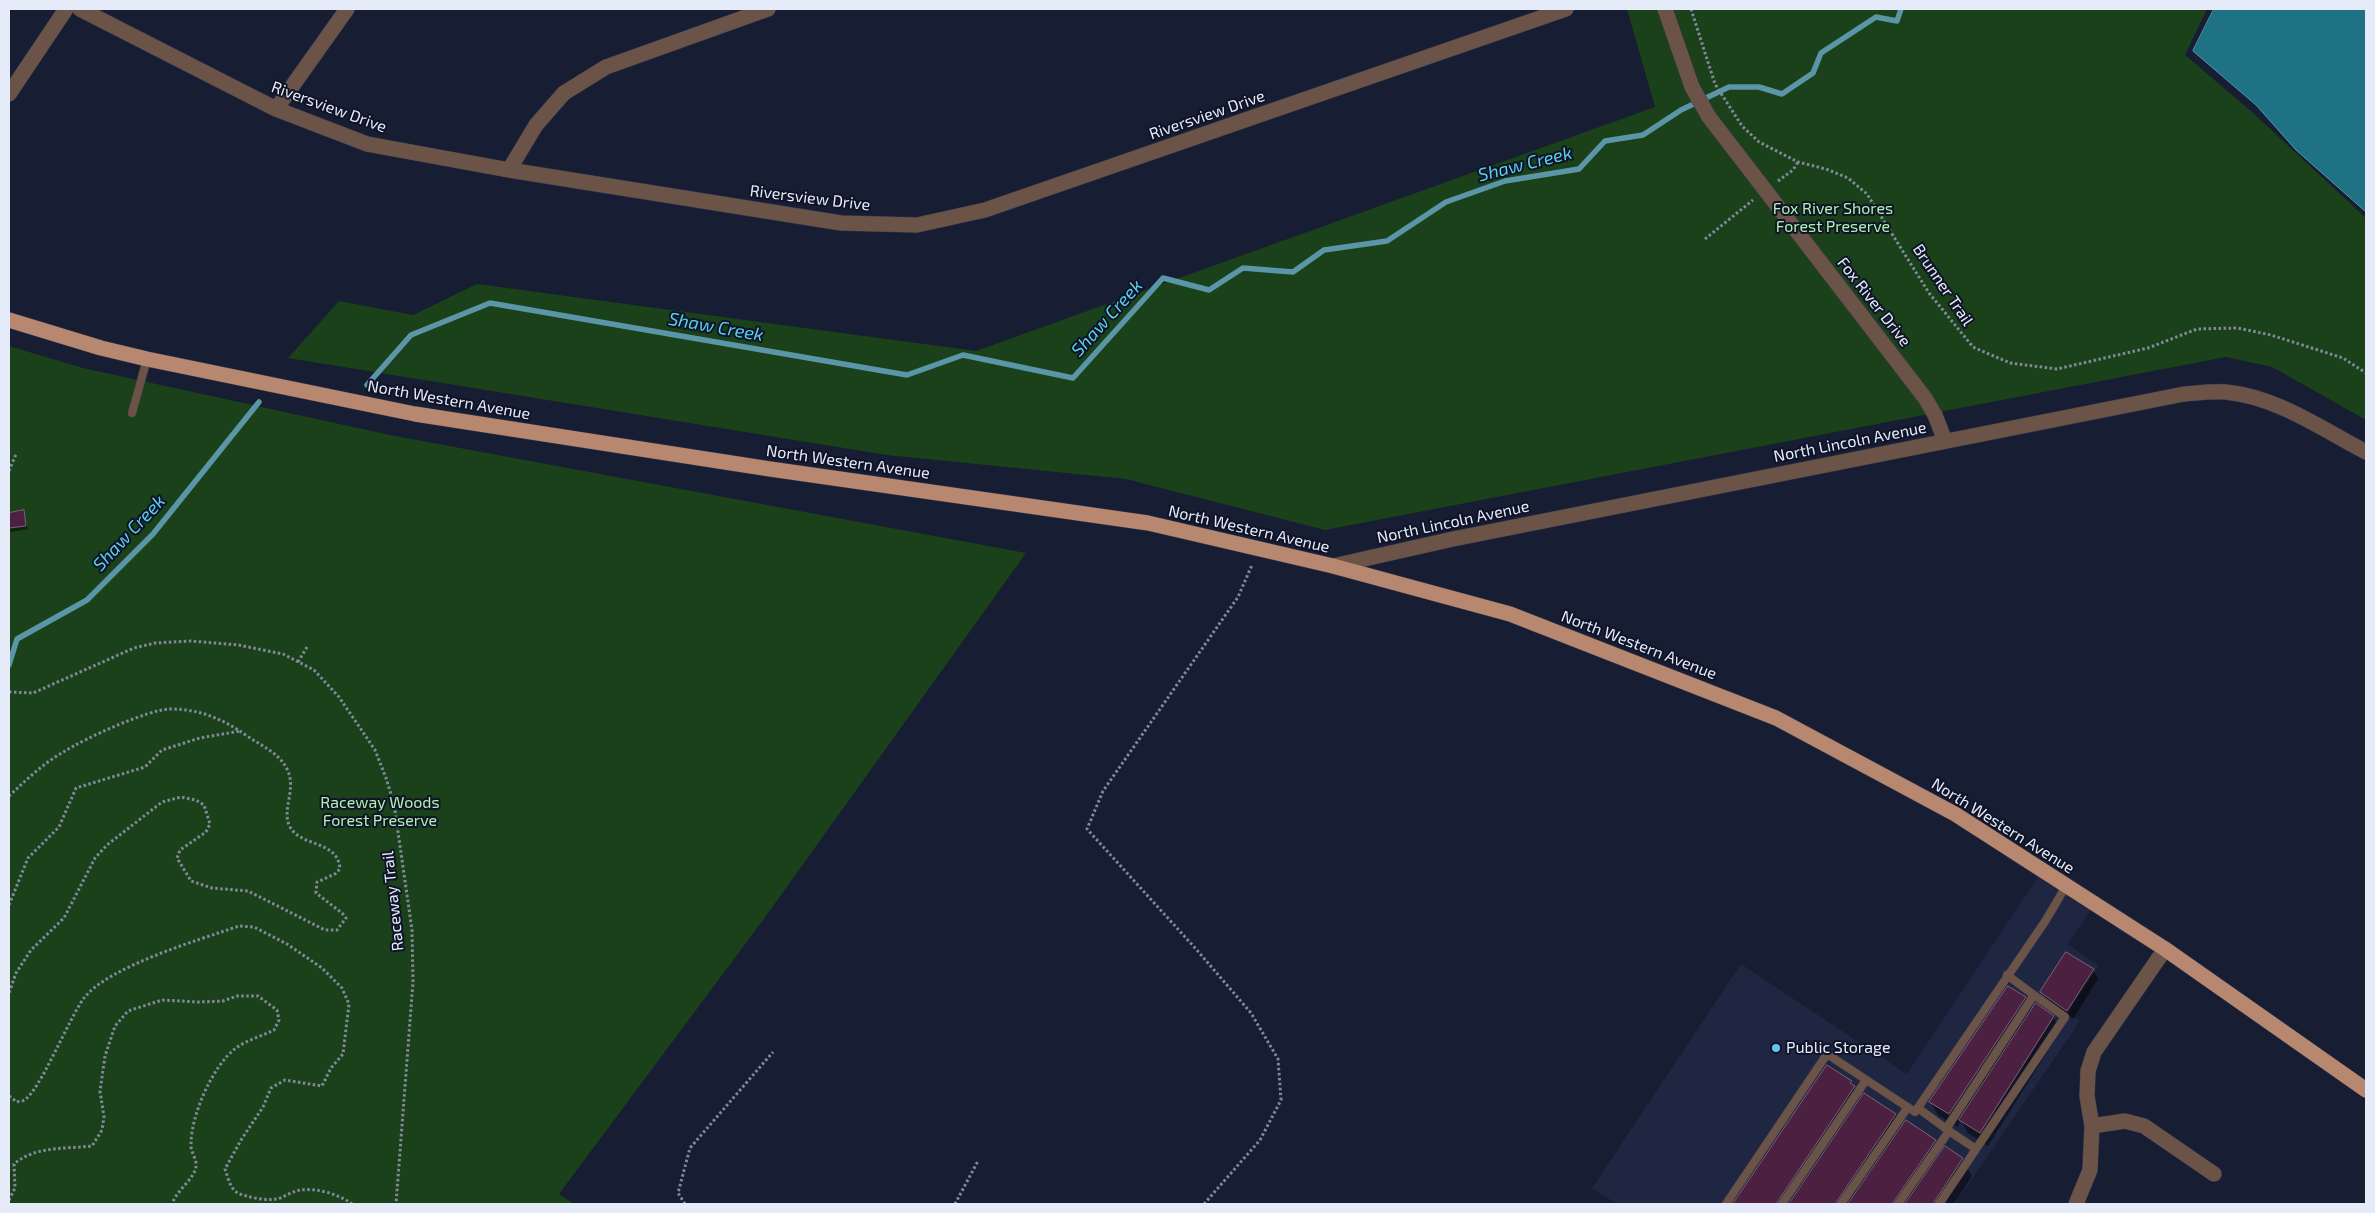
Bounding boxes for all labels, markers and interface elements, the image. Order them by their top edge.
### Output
street label: Riversview Drive [269,77,389,137]
street label: Riversview Drive [1147,86,1267,144]
water label: Shaw Creek [1476,142,1574,186]
street label: Riversview Drive [749,181,871,215]
park label: Fox River Shores Forest Preserve [1773,199,1893,237]
street label: Brunner Trail [1909,241,1977,329]
street label: Fox River Drive [1833,253,1915,351]
water label: Shaw Creek [1067,275,1147,361]
water label: Shaw Creek [667,308,765,346]
street label: North Western Avenue [366,376,532,424]
street label: North Lincoln Avenue [1772,418,1928,466]
street label: North Western Avenue [765,441,931,483]
water label: Shaw Creek [88,491,170,575]
street label: North Lincoln Avenue [1375,496,1531,548]
street label: North Western Avenue [1166,501,1332,557]
street label: North Western Avenue [1559,606,1719,684]
street label: North Western Avenue [1928,774,2078,878]
park label: Raceway Woods Forest Preserve [320,793,440,831]
street label: Raceway Trail [378,850,408,952]
place label: Public Storage [1786,1038,1891,1058]
marker: Public Storage [1770,1042,1782,1054]

